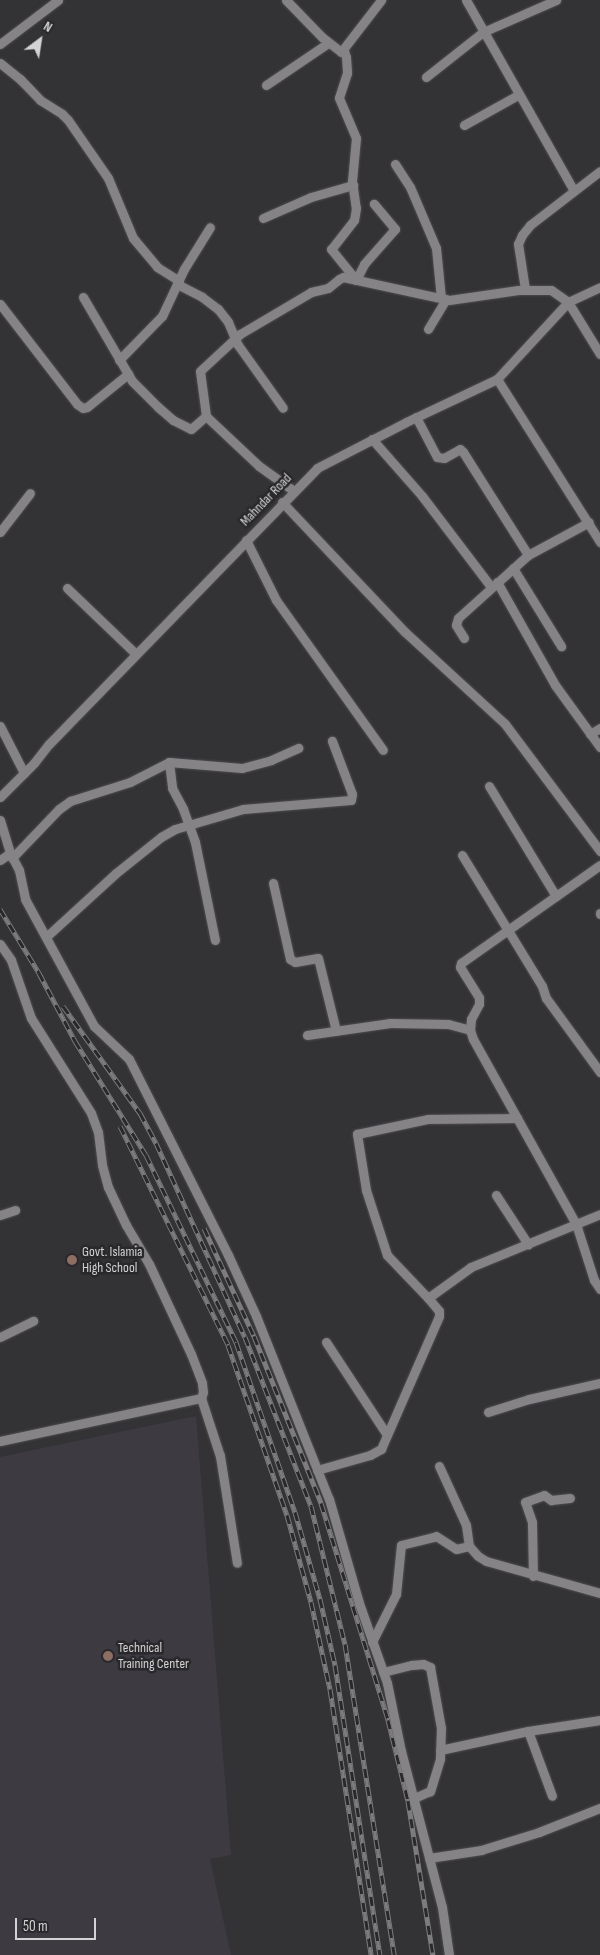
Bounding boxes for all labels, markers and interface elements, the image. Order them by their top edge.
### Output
north arrow [15,15,65,65]
text: N [40,17,56,36]
street label: Mahndar Road [237,470,295,530]
place label: Govt. Islamia High School [82,1244,142,1276]
marker: Govt. Islamia High School [66,1254,78,1266]
place label: Technical Training Center [118,1640,189,1672]
marker: Technical Training Center [102,1650,114,1662]
scale bar [18,1908,99,1940]
text: 50 m [23,1917,48,1936]

